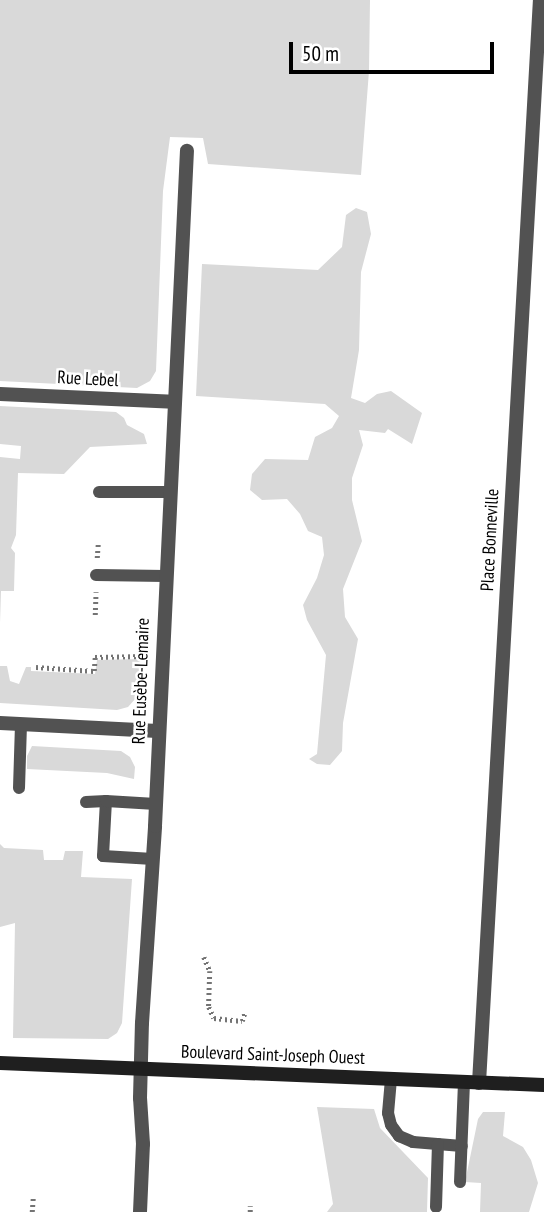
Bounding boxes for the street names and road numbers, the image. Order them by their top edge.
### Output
street label: Rue Lebel [57,367,119,391]
street label: Place Bonneville [477,488,503,592]
street label: Rue Eusèbe-Lemaire [128,617,154,745]
street label: Boulevard Saint-Joseph Ouest [181,1041,365,1069]

